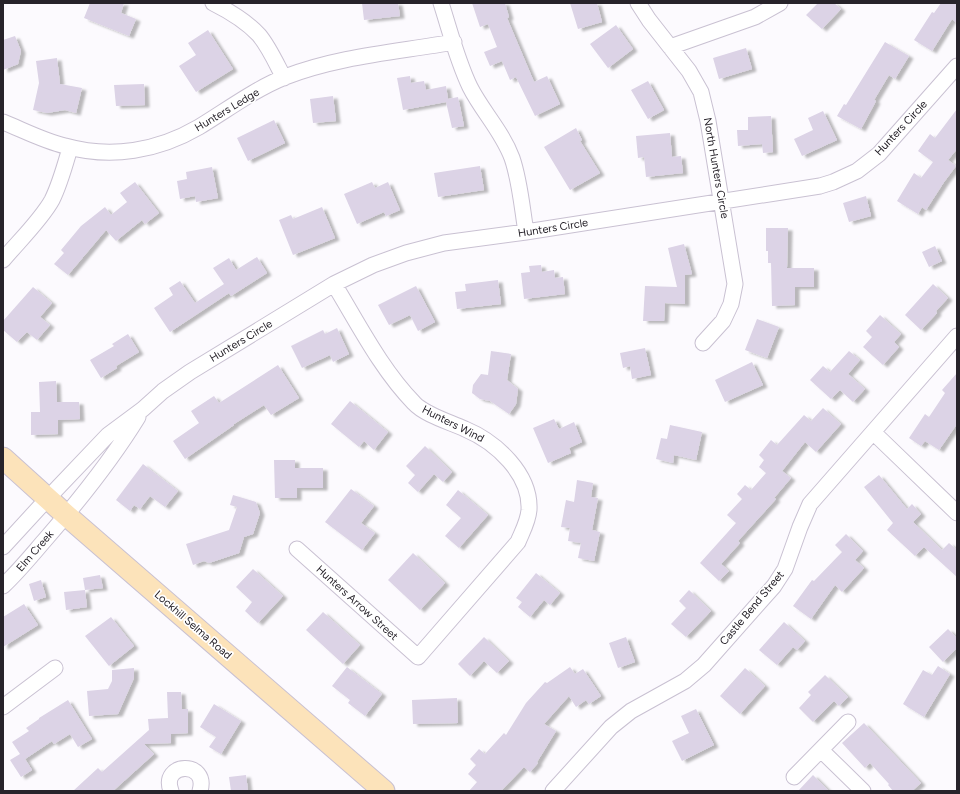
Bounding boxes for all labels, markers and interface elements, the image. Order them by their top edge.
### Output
street label: Hunters Ledge [192,86,262,134]
street label: Hunters Circle [872,98,930,158]
street label: North Hunters Circle [701,116,731,220]
street label: Hunters Circle [517,216,589,240]
street label: Hunters Circle [207,317,275,365]
street label: Hunters Wind [420,403,486,445]
street label: Elm Creek [14,527,57,574]
street label: Hunters Arrow Street [313,563,401,643]
street label: Castle Bend Street [717,568,787,648]
street label: Lockhill Selma Road [152,588,234,662]

